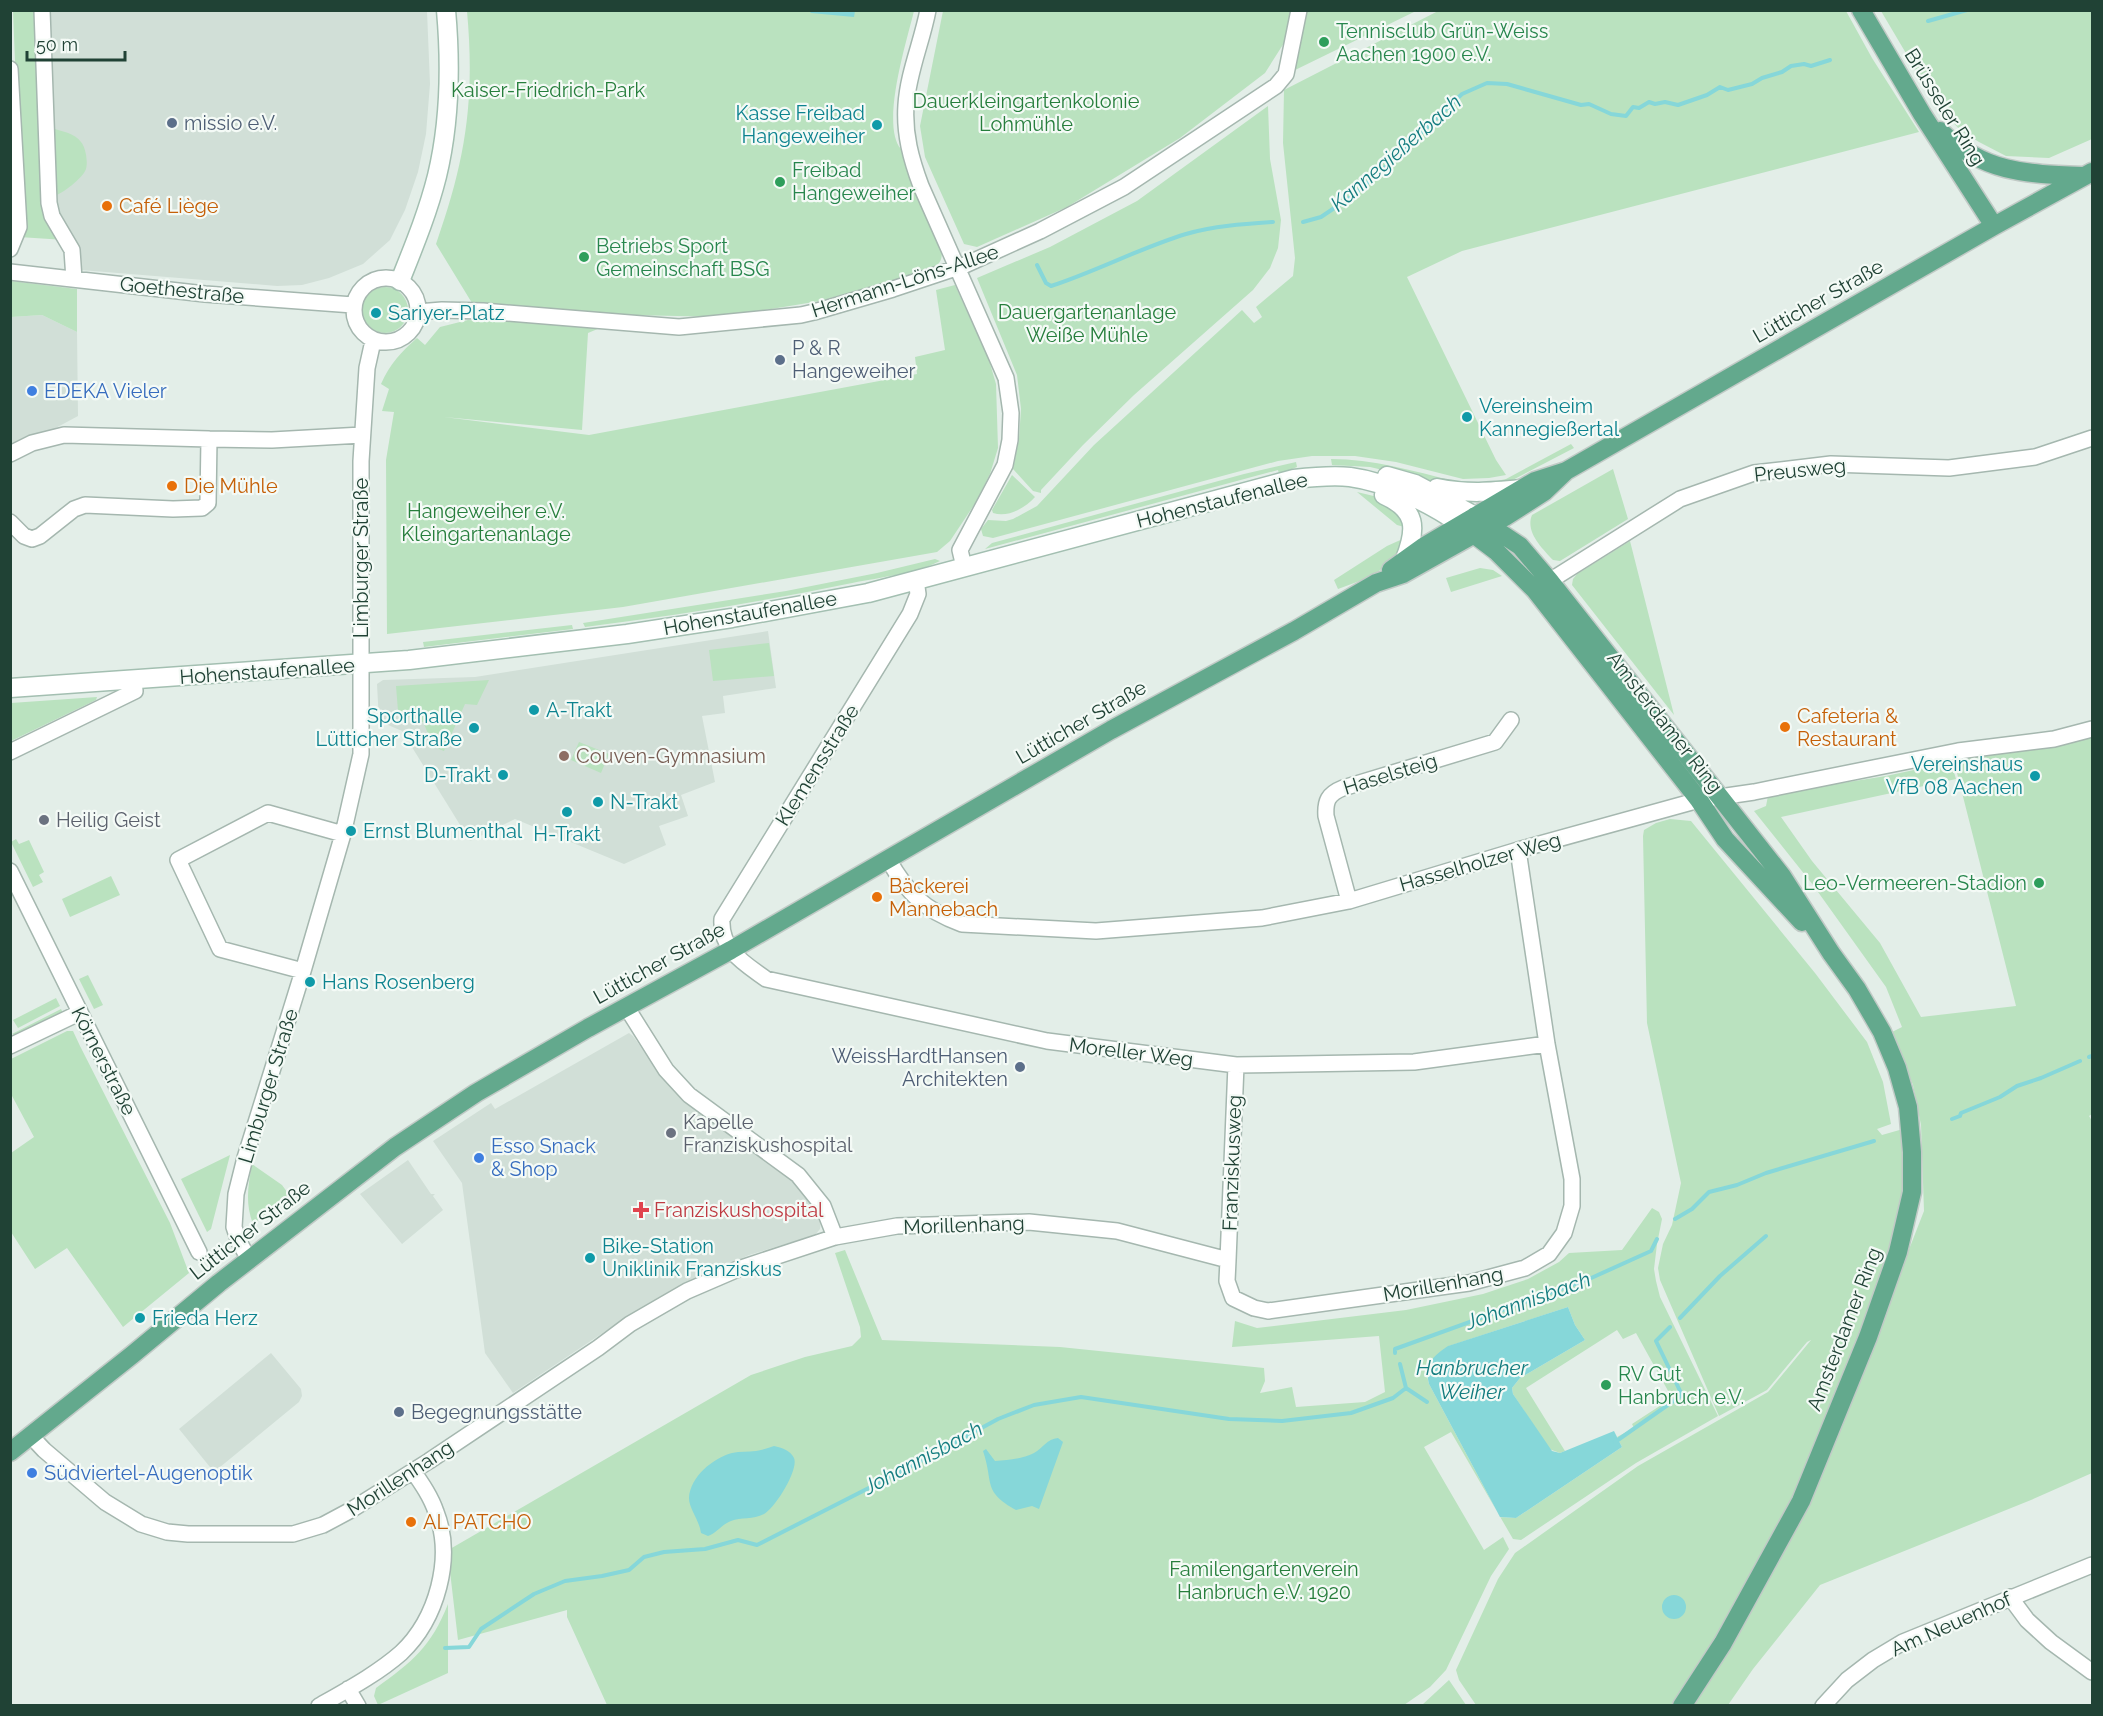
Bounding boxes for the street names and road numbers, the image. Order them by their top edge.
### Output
street label: Brüsseler Ring [1899,44,1991,170]
street label: Hermann-Löns-Allee [808,239,1002,323]
street label: Lütticher Straße [1749,254,1888,348]
street label: Goethestraße [119,272,246,308]
street label: Preusweg [1753,453,1847,487]
street label: Hohenstaufenallee [1134,467,1310,533]
street label: Limburger Straße [349,478,373,638]
street label: Hohenstaufenallee [661,586,839,640]
street label: Amsterdamer Ring [1602,646,1728,798]
street label: Hohenstaufenallee [179,653,356,689]
street label: Lütticher Straße [1012,675,1151,769]
street label: Klemensstraße [770,700,864,830]
street label: Haselsteig [1340,748,1440,800]
street label: Hasselholzer Weg [1396,827,1564,897]
street label: Lütticher Straße [589,917,729,1009]
street label: Körnerstraße [66,1003,142,1120]
street label: Limburger Straße [233,1006,303,1166]
street label: Moreller Weg [1068,1032,1194,1072]
street label: Franziskusweg [1218,1094,1246,1232]
street label: Lütticher Straße [185,1175,315,1285]
street label: Morillenhang [903,1211,1025,1239]
street label: Amsterdamer Ring [1802,1244,1886,1414]
street label: Morillenhang [1381,1262,1505,1306]
street label: Morillenhang [343,1435,457,1521]
street label: Am Neuenhof [1887,1586,2016,1661]

